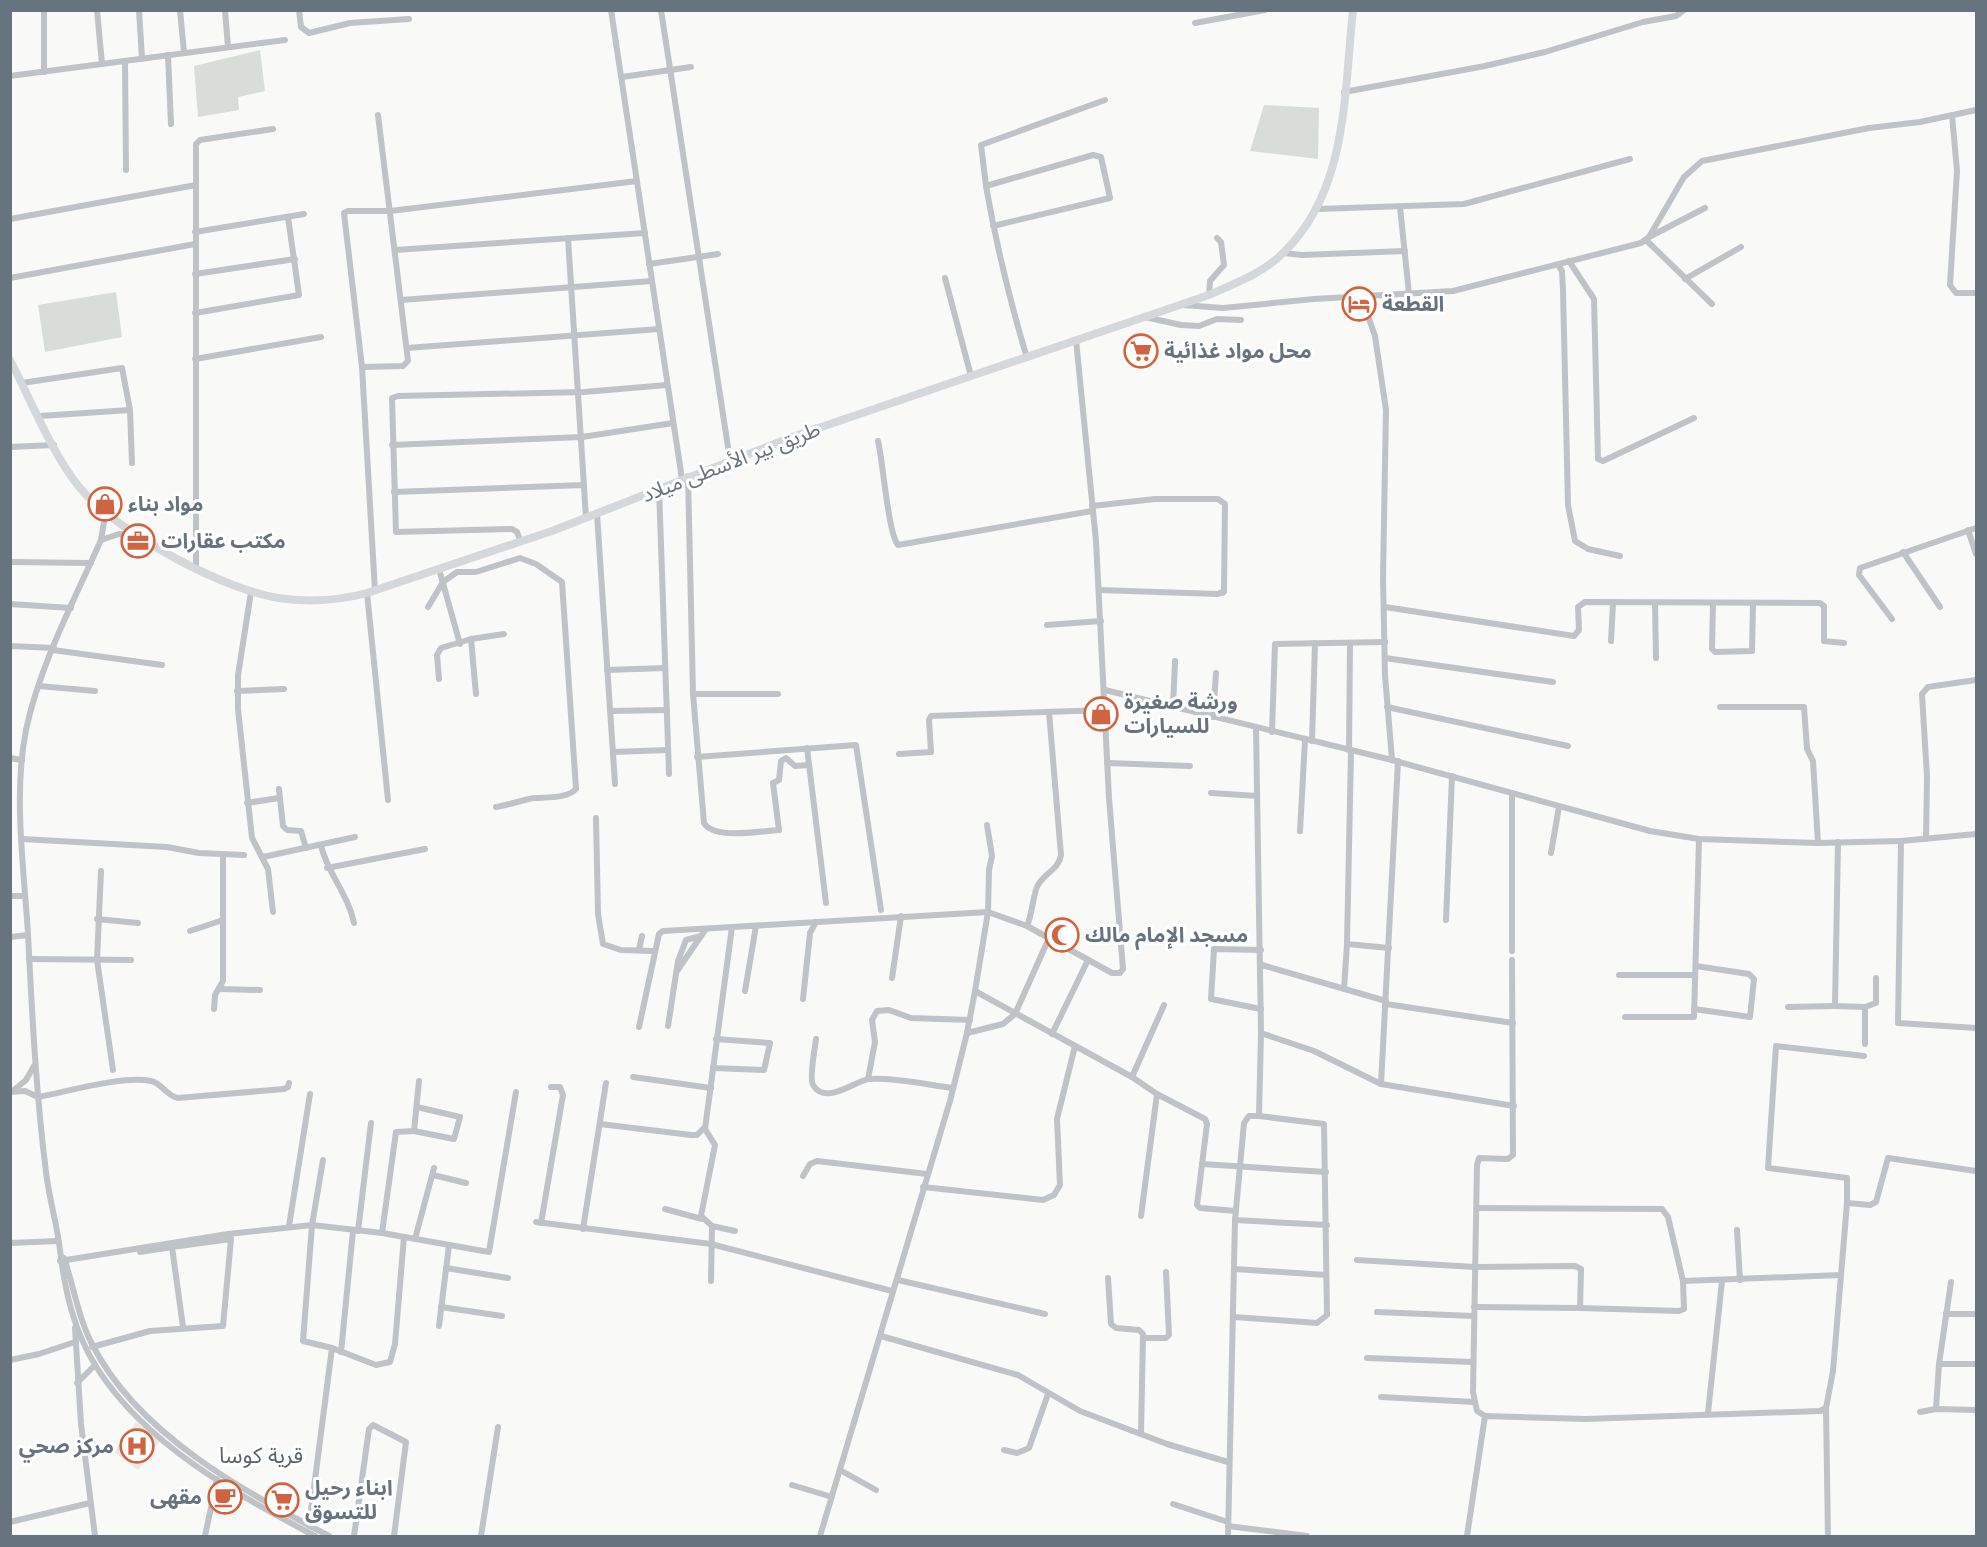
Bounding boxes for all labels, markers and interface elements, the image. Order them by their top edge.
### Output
hotel icon: القطعة [1341,286,1377,322]
place label: القطعة [1382,289,1444,318]
supermarket icon: محل مواد غذائية [1123,333,1159,369]
place label: محل مواد غذائية [1164,336,1312,365]
street label: طريق بير الأسطى ميلاد [637,414,824,509]
shop icon: مواد بناء [87,486,123,522]
place label: مواد بناء [128,489,204,518]
office icon: مكتب عقارات [120,523,156,559]
place label: مكتب عقارات [161,526,286,555]
place label: ورشة صغيرة للسيارات [1124,687,1238,740]
shop icon: ورشة صغيرة للسيارات [1083,696,1119,732]
mosque icon: مسجد الإمام مالك [1044,917,1080,953]
place label: مسجد الإمام مالك [1085,920,1248,951]
hospital icon: مركز صحي [119,1428,155,1464]
place label: مركز صحي [19,1431,114,1463]
district label: قرية كوسا [219,1440,303,1471]
place label: ابناء رحيل للتسوق [305,1473,393,1526]
cafe icon: مقهى [207,1479,243,1515]
place label: مقهى [150,1482,202,1511]
supermarket icon: ابناء رحيل للتسوق [264,1482,300,1518]

